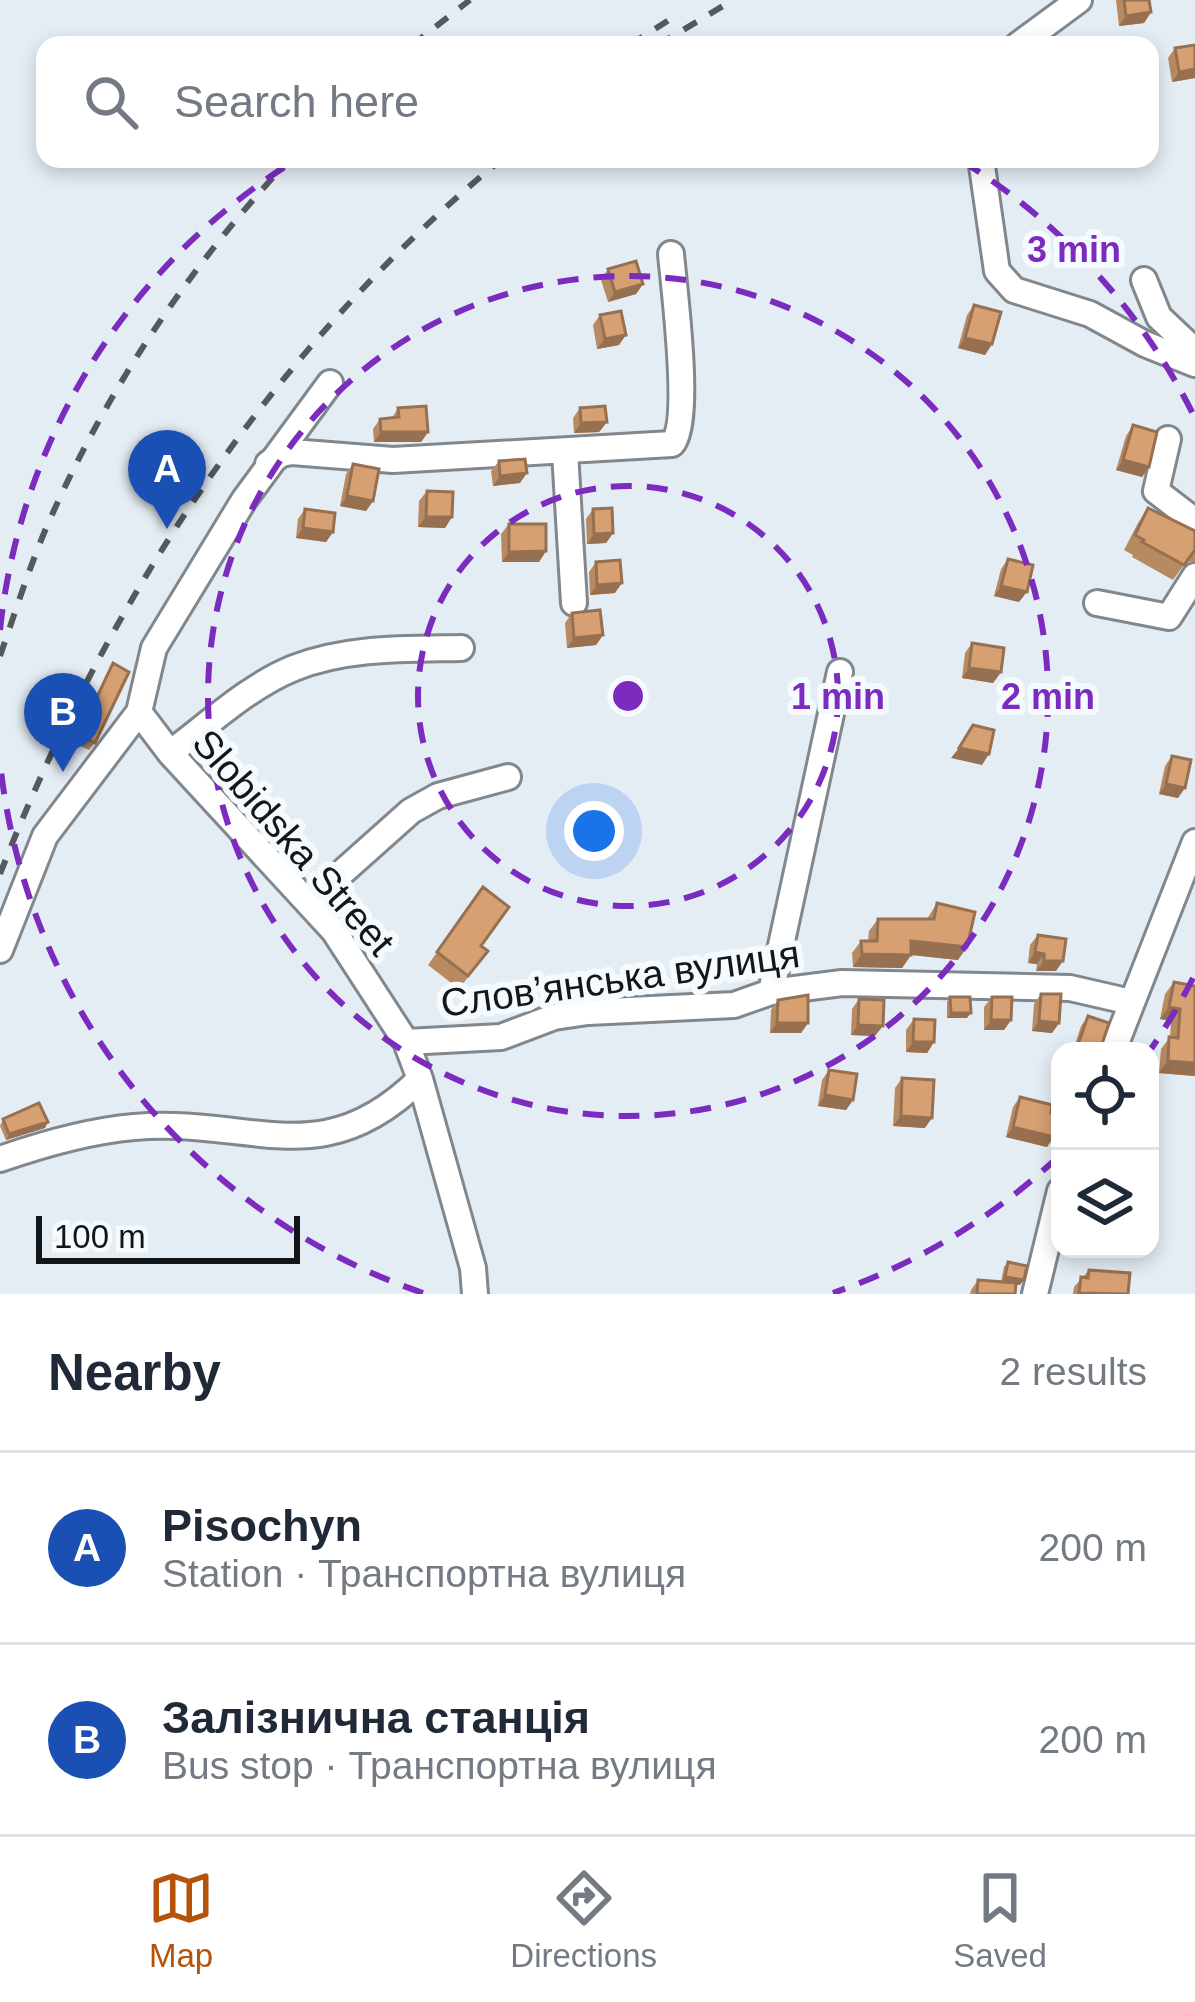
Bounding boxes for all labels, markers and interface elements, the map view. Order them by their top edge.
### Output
search box [36,36,1159,168]
icon: search [78,69,144,135]
text: Search here [174,76,419,127]
text: 3 min [1027,229,1121,270]
pin: A [128,430,206,529]
pin: B [24,673,102,772]
centre of rings [607,675,649,717]
text: 1 min [791,676,885,717]
text: 2 min [1001,676,1095,717]
street label: Slobidska Street [184,721,403,964]
your location [564,801,624,861]
street label: Слов’янська вулиця [438,932,802,1025]
map controls [1051,1042,1159,1258]
button: locate [1051,1042,1159,1150]
button: layers [1051,1150,1159,1258]
scale bar [36,1210,300,1263]
text: 100 m [54,1218,146,1255]
text: Nearby [48,1344,221,1401]
text: 2 results [1000,1350,1147,1393]
text: Pisochyn [162,1500,362,1551]
text: A [73,1526,101,1569]
text: 200 m [1039,1526,1147,1569]
text: Station · Транспортна вулиця [162,1552,686,1595]
text: Залізнична станція [162,1692,590,1743]
text: B [73,1718,101,1761]
text: 200 m [1039,1718,1147,1761]
text: Bus stop · Транспортна вулиця [162,1744,717,1787]
tab: Map [148,1865,214,1975]
tab: Directions [510,1865,657,1975]
tab: Saved [953,1865,1047,1975]

